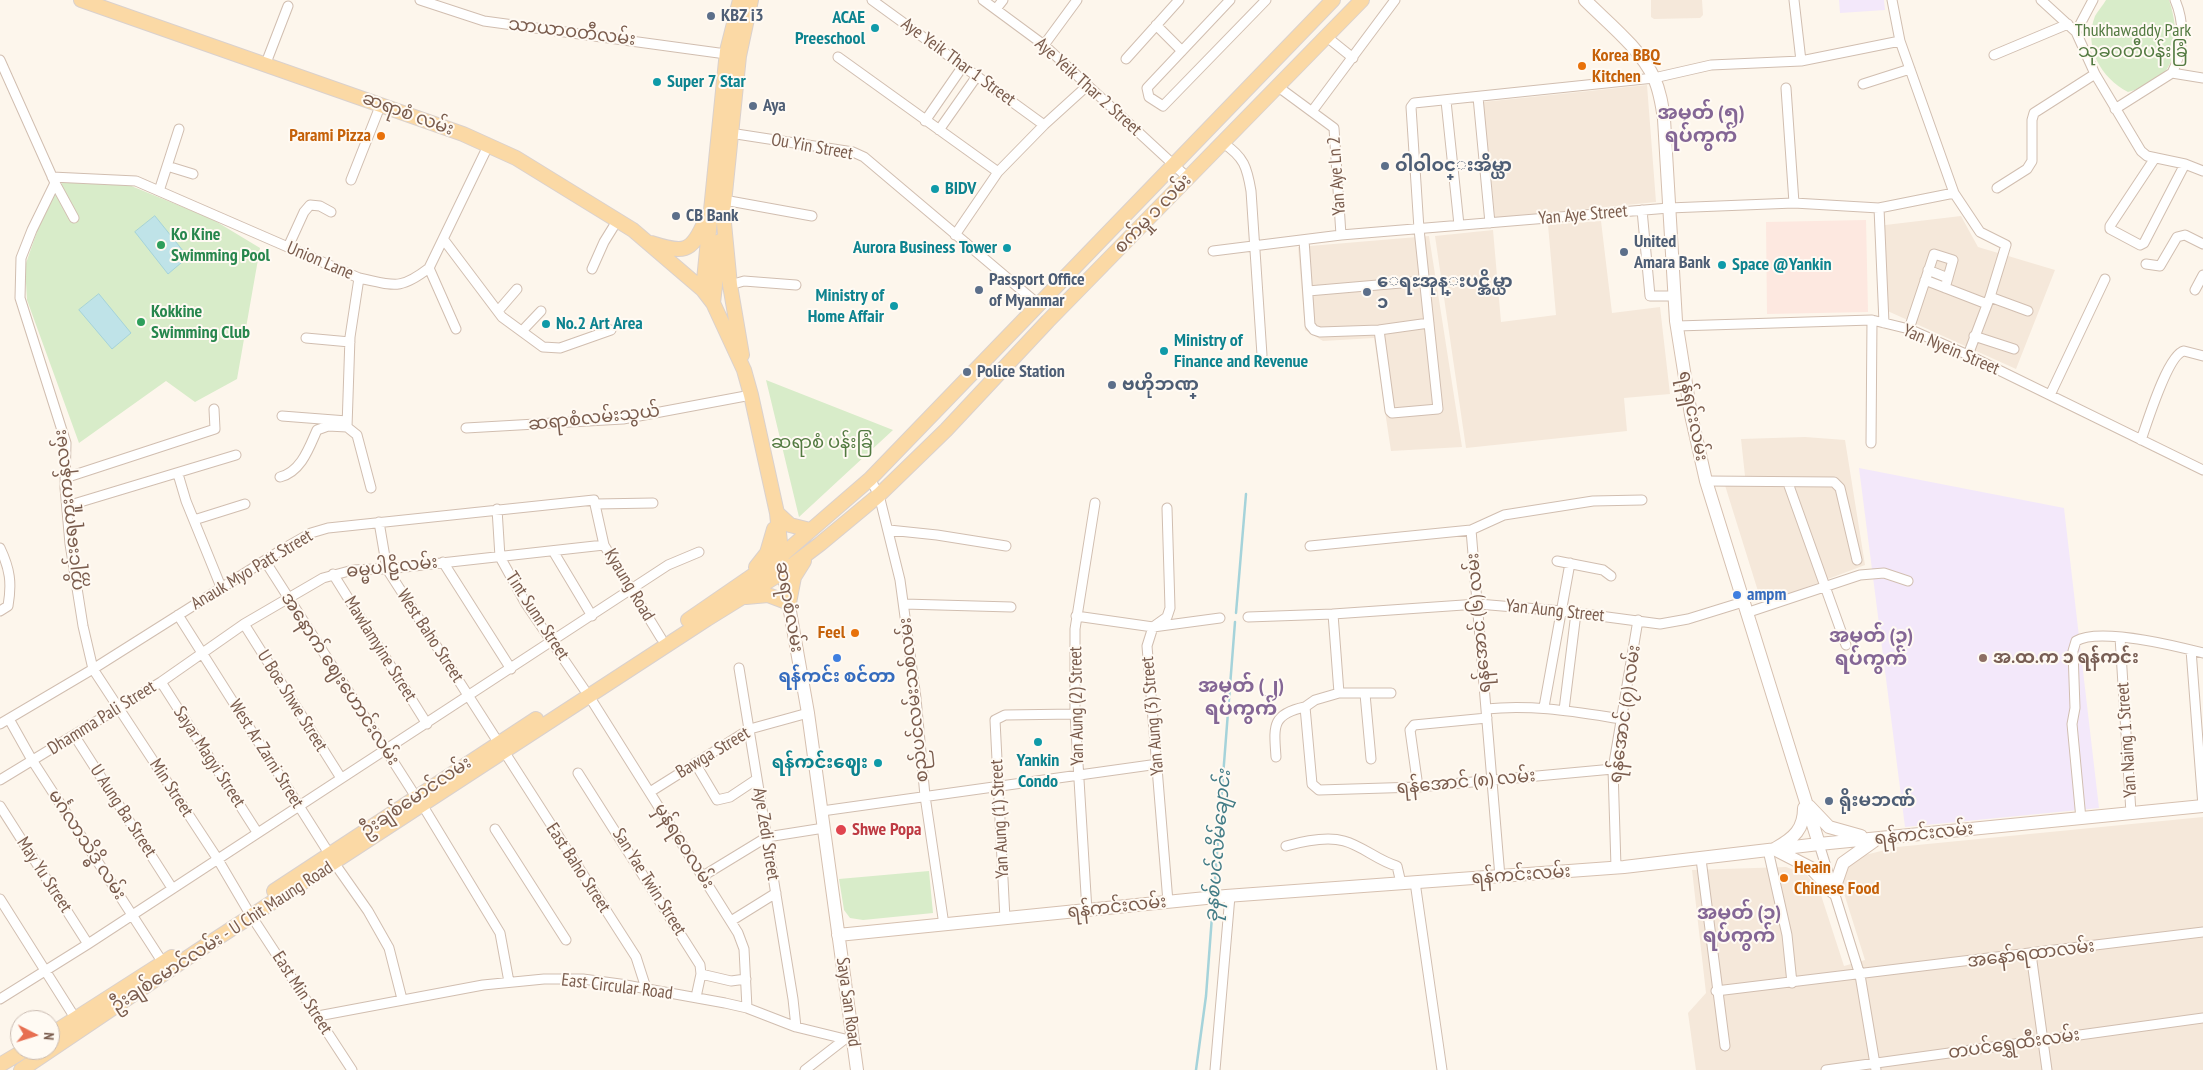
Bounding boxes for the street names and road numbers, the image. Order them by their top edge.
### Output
street label: သာယာဝတီလမ်း [507,13,637,51]
street label: Aye Yeik Thar 1 Street [897,13,1019,111]
street label: Aye Yeik Thar 2 Street [1030,33,1146,141]
street label: ဆရာစံ လမ်း [359,88,457,140]
street label: Ou Yin Street [769,129,855,165]
street label: Yan Aye Ln 2 [1323,136,1351,216]
street label: စက်မှု ၁ လမ်း [1110,170,1196,258]
street label: Yan Aye Street [1538,200,1628,230]
street label: Union Lane [283,237,357,285]
street label: Yan Nyein Street [1899,320,2003,380]
street label: ရန်ရှင်းလမ်း [1674,369,1712,463]
street label: ဆရာစံလမ်းသွယ် [527,400,661,436]
street label: က္ကိုင်းရေကူးကန်လမ်း [50,428,88,592]
street label: Anauk Myo Patt Street [187,525,317,615]
street label: Kyaung Road [599,545,659,625]
street label: ဓမ္မပါဠိလမ်း [345,551,439,583]
street label: ရန်အောင် (၆) လမ်း [1462,552,1496,694]
street label: ဆရာစံလမ်း [770,560,808,654]
street label: Tint Sunn Street [500,568,574,664]
street label: West Baho Street [392,586,468,686]
street label: အနောက် ဈေးဟောင်းလမ်း [276,588,404,770]
street label: Mawlamyine Street [339,593,421,705]
street label: Yan Aung Street [1505,595,1605,627]
street label: စည်ပင်လမ်းသစ်လမ်း [895,616,933,784]
street label: ရန်အောင် (၇) လမ်း [1605,644,1645,784]
street label: U Boe Shwe Street [252,646,332,756]
street label: Yan Aung (2) Street [1065,646,1089,766]
street label: Yan Aung (3) Street [1137,656,1169,776]
street label: Dhamma Pali Street [44,676,160,760]
street label: Yan Naing 1 Street [2112,682,2142,798]
street label: West Ar Zarni Street [224,696,308,812]
street label: Sayar Magyi Street [168,703,250,811]
street label: Bawga Street [672,723,754,783]
street label: ဦးချစ်မောင်လမ်း [357,752,475,842]
street label: Min Street [144,755,198,821]
street label: Yan Aung (1) Street [986,759,1014,879]
street label: U Aung Ba Street [85,761,161,861]
street label: ရန်အောင် (၈) လမ်း [1396,765,1536,799]
street label: မင်္ဂလာသိဒ္ဓိ လမ်း [43,786,131,904]
street label: Aye Zedi Street [748,786,784,882]
street label: မှန်ရဝေလမ်း [649,799,719,893]
street label: ရန်ကင်းလမ်း [1873,818,1975,850]
street label: East Baho Street [541,819,615,917]
street label: San Yae Twin Street [608,825,690,939]
street label: May Yu Street [12,833,76,917]
street label: ဦးချစ်မောင်လမ်း - U Chit Maung Road [107,857,337,1017]
street label: ရန်ကင်းလမ်း [1471,861,1571,889]
street label: ရန်ကင်းလမ်း [1066,891,1168,923]
street label: အနော်ရထာလမ်း [1966,935,2096,973]
street label: East Min Street [267,948,337,1038]
street label: Saya San Road [831,956,865,1048]
street label: East Circular Road [560,969,674,1005]
street label: တပင်ရွှေထီးလမ်း [1947,1024,2081,1064]

